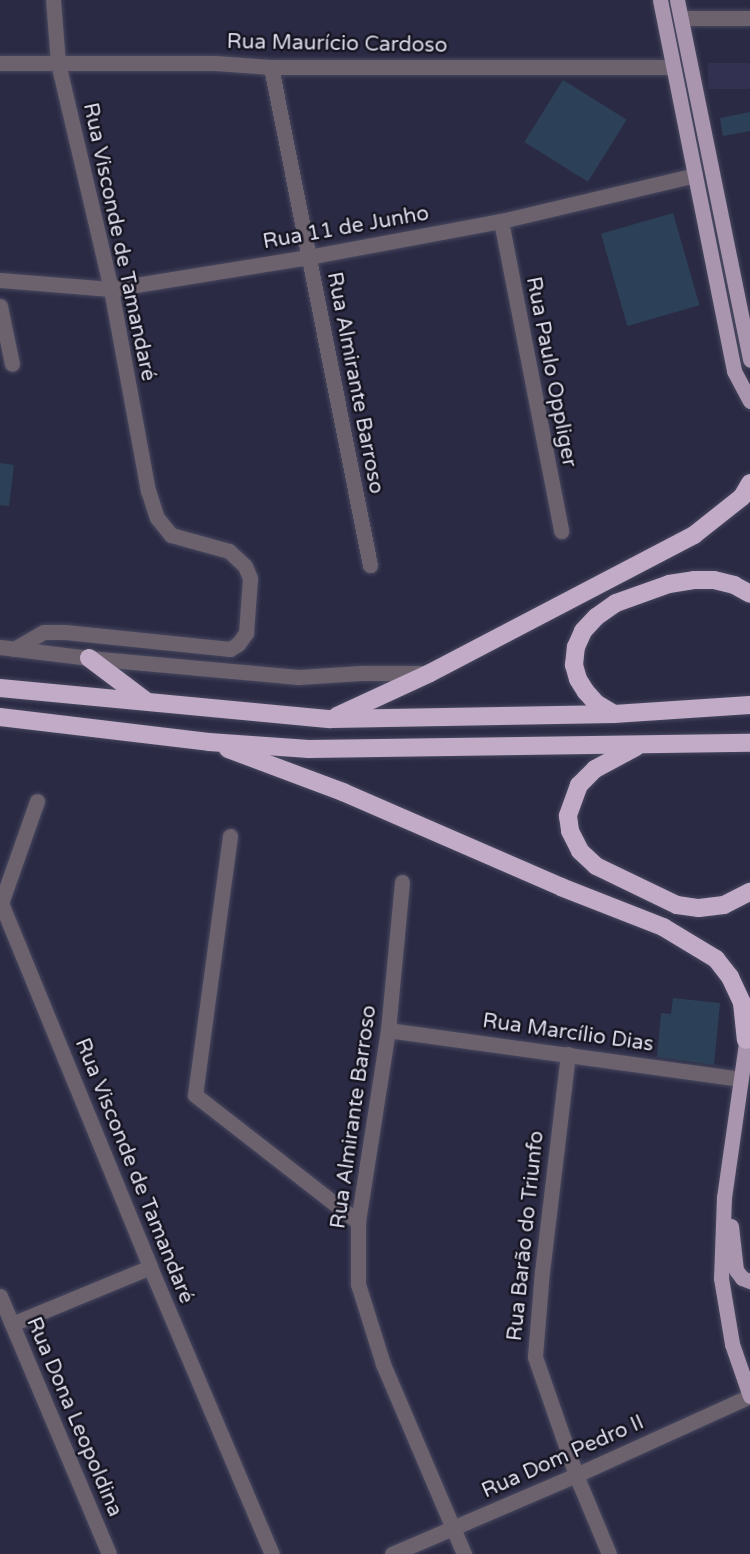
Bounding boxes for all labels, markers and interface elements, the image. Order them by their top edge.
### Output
street label: Rua Maurício Cardoso [226,29,448,59]
street label: Rua Visconde de Tamandaré [77,100,161,384]
street label: Rua 11 de Junho [261,201,431,255]
street label: Rua Almirante Barroso [321,270,389,496]
street label: Rua Paulo Oppliger [520,275,582,469]
street label: Rua Almirante Barroso [326,1004,382,1230]
street label: Rua Marcílio Dias [481,1009,655,1057]
street label: Rua Visconde de Tamandaré [69,1035,199,1307]
street label: Rua Barão do Triunfo [502,1130,550,1342]
street label: Rua Dona Leopoldina [21,1313,127,1521]
street label: Rua Dom Pedro II [478,1410,648,1504]

